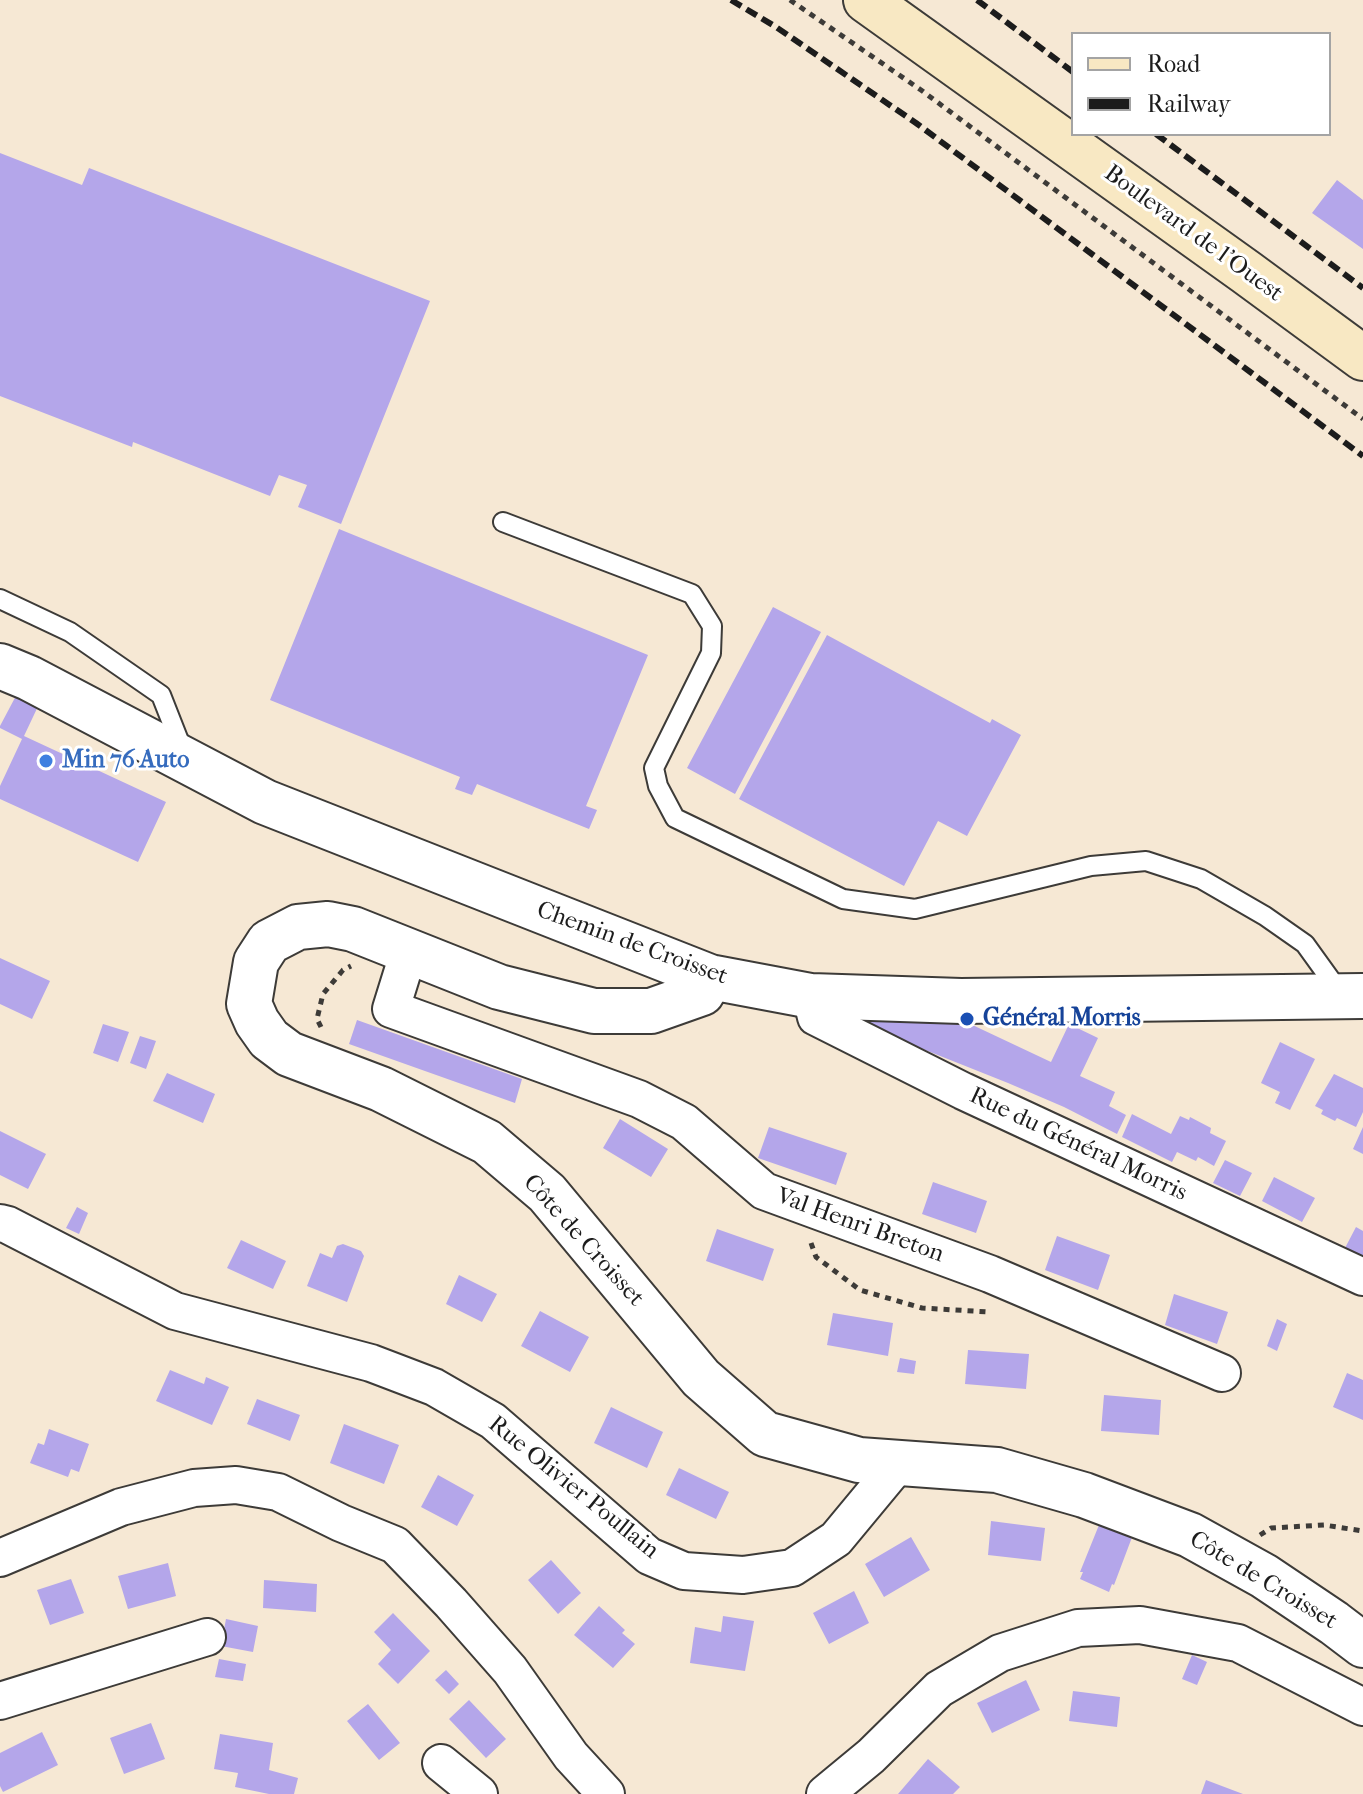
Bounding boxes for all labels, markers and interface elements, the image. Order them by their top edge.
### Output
legend [1071,32,1331,136]
text: Road [1147,50,1200,78]
text: Railway [1147,90,1230,118]
street label: Boulevard de l'Ouest [1098,159,1288,309]
place label: Min 76 Auto [62,747,189,775]
marker: Min 76 Auto [37,752,55,770]
street label: Chemin de Croisset [533,896,731,992]
place label: Général Morris [983,1005,1141,1033]
marker: Général Morris [958,1010,976,1028]
street label: Rue du Général Morris [965,1082,1191,1208]
street label: Côte de Croisset [516,1169,650,1313]
street label: Val Henri Breton [772,1182,948,1270]
street label: Rue Olivier Poullain [482,1410,664,1566]
street label: Côte de Croisset [1184,1526,1342,1636]

